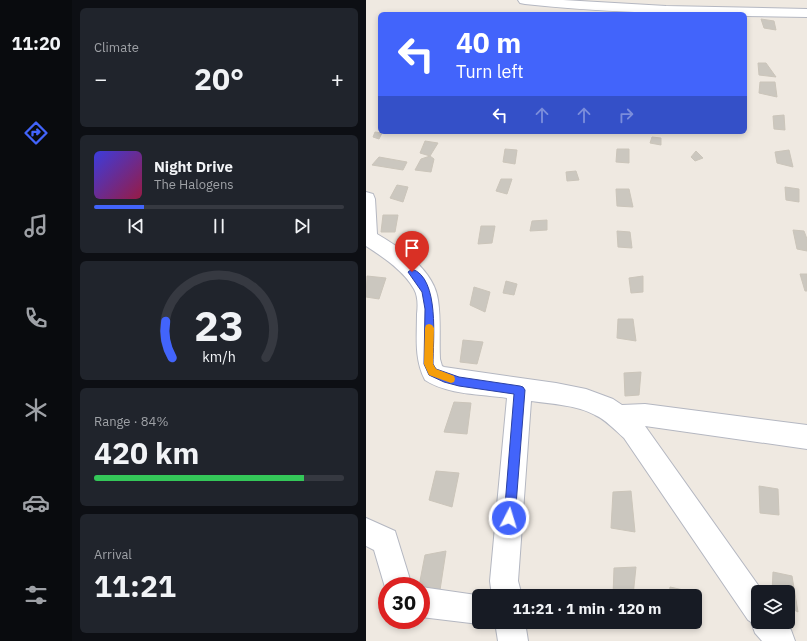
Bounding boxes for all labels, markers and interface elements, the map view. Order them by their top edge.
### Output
text: 40 m [456,24,521,61]
icon: left [390,28,442,80]
text: 11:20 [11,32,61,55]
text: Climate [94,39,139,56]
text: 20° [194,59,244,98]
text: Turn left [456,60,524,83]
text: − [94,64,107,93]
text: + [331,64,344,93]
icon: left [489,104,511,126]
icon: ahead [531,104,553,126]
icon: ahead [573,104,595,126]
icon: right [615,104,637,126]
icon: directions [22,119,50,147]
text: Night Drive [154,157,233,176]
text: The Halogens [154,176,234,193]
icon: music [22,212,50,240]
icon: previous [125,215,147,237]
icon: pause [208,215,230,237]
icon: next [291,215,313,237]
pin [395,231,429,272]
icon: arrive [401,237,423,259]
text: 23 [194,298,244,352]
icon: phone [22,304,50,332]
text: km/h [202,347,236,366]
icon: climate [22,396,50,424]
text: Range · 84% [94,413,168,430]
text: 420 km [94,433,199,472]
icon: car [22,489,50,517]
position arrow [488,497,530,539]
text: Arrival [94,546,132,563]
text: 11:21 [94,566,176,605]
speed limit sign: 30 [378,577,430,629]
icon: filters [22,581,50,609]
map controls [751,585,795,629]
button: layers [751,585,795,629]
text: 11:21 · 1 min · 120 m [513,599,661,618]

